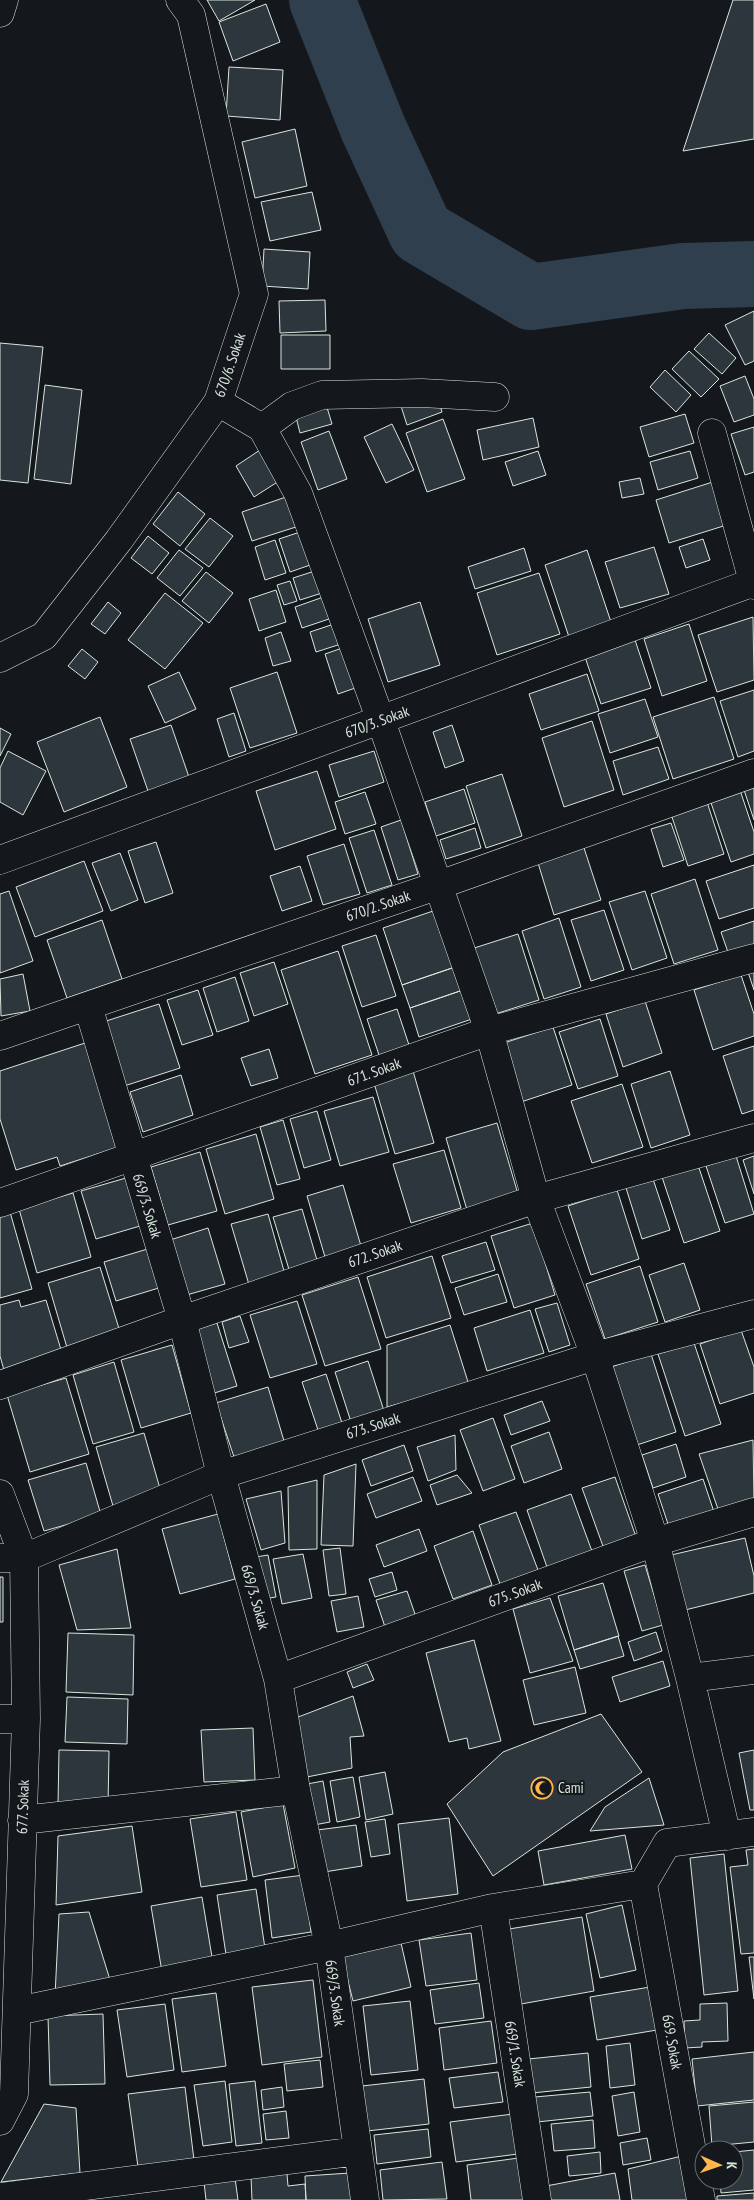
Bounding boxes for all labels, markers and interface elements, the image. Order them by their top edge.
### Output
street label: 670/6. Sokak [210,330,249,400]
street label: 670/3. Sokak [342,701,412,742]
street label: 670/2. Sokak [343,886,413,925]
street label: 671. Sokak [344,1053,403,1090]
street label: 669/3. Sokak [129,1171,166,1241]
street label: 672. Sokak [345,1235,404,1272]
street label: 673. Sokak [343,1408,402,1443]
street label: 669/3. Sokak [237,1562,274,1632]
street label: 675. Sokak [485,1574,544,1611]
mosque icon: Cami [530,1776,554,1800]
place label: Cami [558,1778,584,1797]
street label: 677. Sokak [12,1779,33,1834]
street label: 669/3. Sokak [321,1959,350,2028]
street label: 669. Sokak [658,2013,687,2071]
street label: 669/1. Sokak [501,2019,530,2089]
north arrow [694,2140,744,2190]
text: K [723,2162,741,2170]

